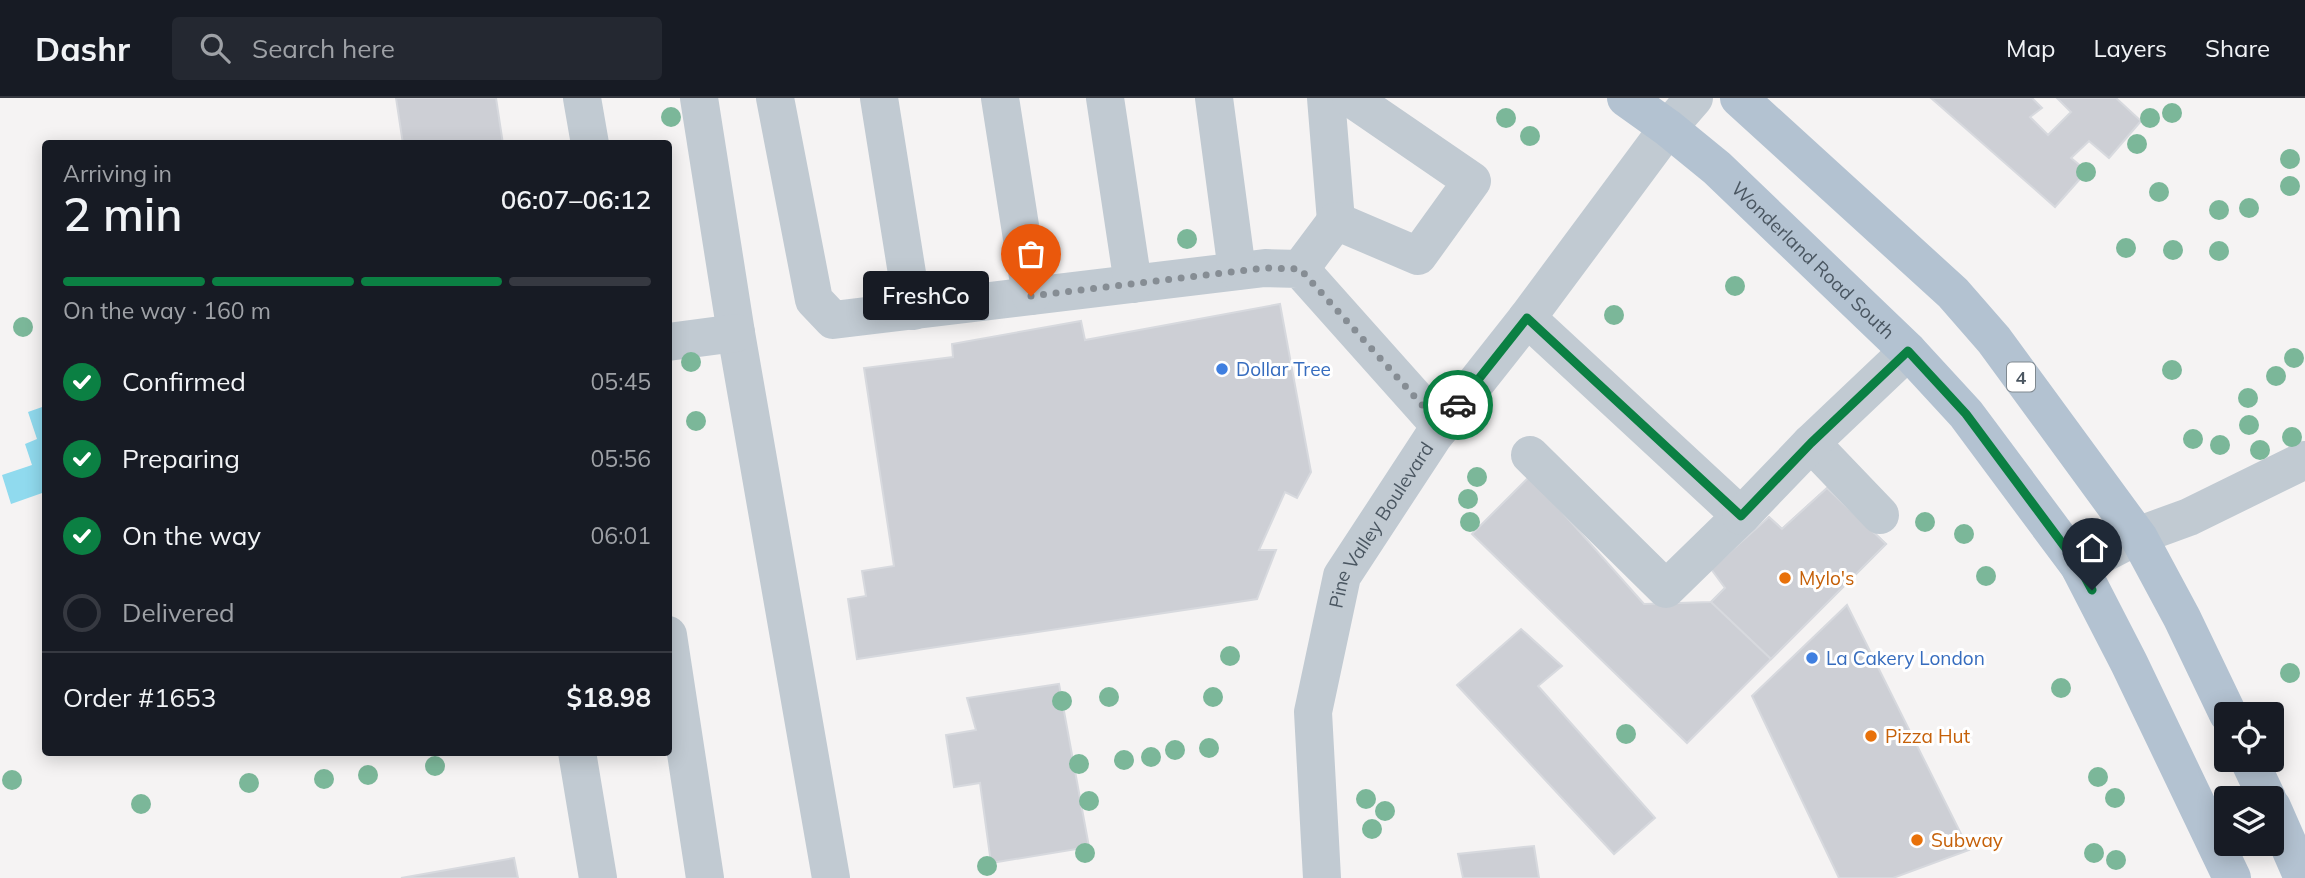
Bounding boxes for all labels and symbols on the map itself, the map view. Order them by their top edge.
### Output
street label: Wonderland Road South [1726,176,1900,344]
pin [1001,224,1061,296]
callout: FreshCo [863,272,989,320]
place label: Dollar Tree [1236,357,1331,381]
marker: Dollar Tree [1214,361,1230,377]
road number: 4 [2007,362,2035,391]
courier [1423,370,1493,440]
street label: Pine Valley Boulevard [1323,437,1438,610]
pin [2062,518,2122,590]
place label: Mylo's [1799,566,1854,590]
marker: Mylo's [1777,570,1793,586]
place label: La Cakery London [1826,646,1985,670]
marker: La Cakery London [1804,650,1820,666]
place label: Pizza Hut [1885,724,1970,748]
marker: Pizza Hut [1863,728,1879,744]
place label: Subway [1931,828,2003,852]
marker: Subway [1909,832,1925,848]

